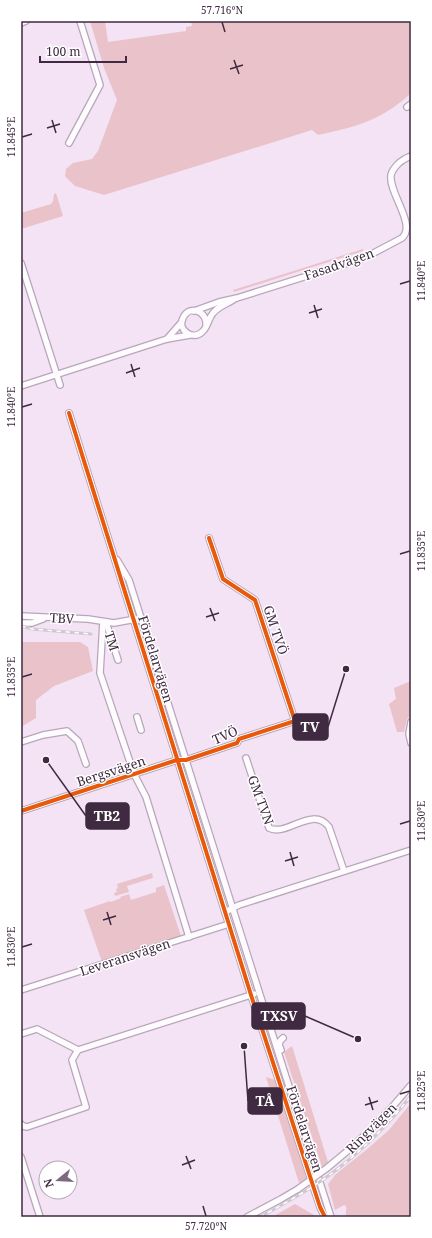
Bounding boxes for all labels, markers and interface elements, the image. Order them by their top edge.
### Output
text: 57.716°N [201,3,243,17]
scale bar [40,38,126,64]
text: 100 m [46,43,81,60]
text: 11.845°E [4,117,18,157]
street label: Fasadvägen [302,243,377,284]
text: 11.840°E [414,261,428,301]
text: 11.840°E [4,387,18,427]
text: 11.835°E [414,531,428,571]
street label: GM TVÖ [260,603,292,657]
street label: TBV [49,608,75,628]
street label: Fördelarvägen [134,613,178,705]
street label: TM [100,629,124,653]
text: 11.835°E [4,657,18,697]
callout: TV [293,714,328,740]
text: TV [301,717,320,736]
street label: TVÖ [209,722,241,748]
street label: Bergsvägen [74,751,148,791]
street label: GM TVN [244,773,278,827]
text: 11.830°E [414,801,428,841]
callout: TB2 [86,803,129,829]
text: TB2 [94,806,120,825]
text: 11.830°E [4,927,18,967]
street label: Leveransvägen [77,934,173,980]
callout: TXSV [252,1003,305,1029]
text: TXSV [261,1006,298,1025]
text: 11.825°E [414,1071,428,1111]
street label: Fördelarvägen [282,1083,328,1175]
callout: TÅ [248,1088,282,1114]
text: TÅ [256,1091,275,1110]
street label: Ringvägen [342,1098,401,1157]
north arrow [38,1160,78,1200]
text: N [39,1176,56,1190]
text: 57.720°N [185,1219,227,1233]

